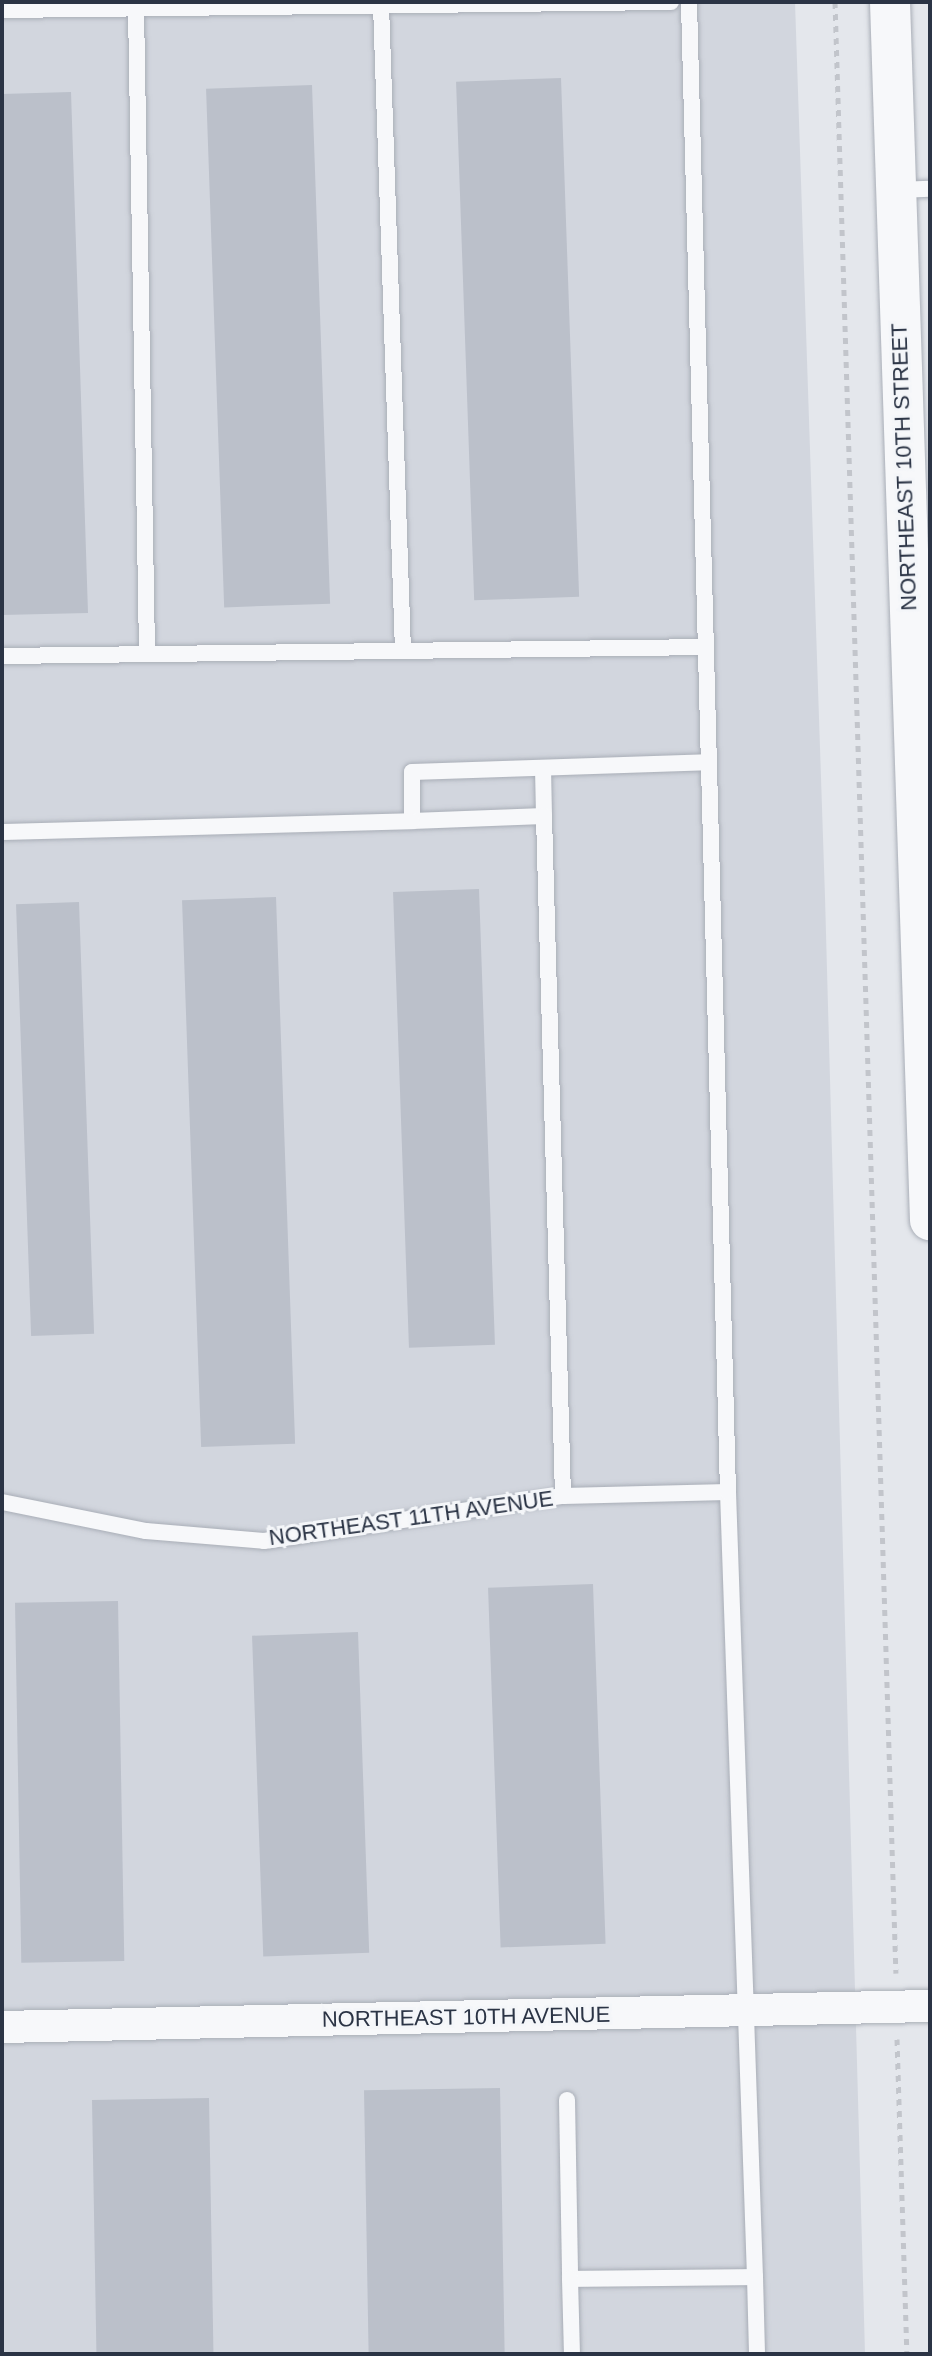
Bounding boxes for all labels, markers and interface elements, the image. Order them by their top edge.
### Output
street label: NORTHEAST 10TH STREET [886,323,922,611]
street label: NORTHEAST 11TH AVENUE [266,1485,556,1551]
street label: NORTHEAST 10TH AVENUE [321,2001,611,2033]

